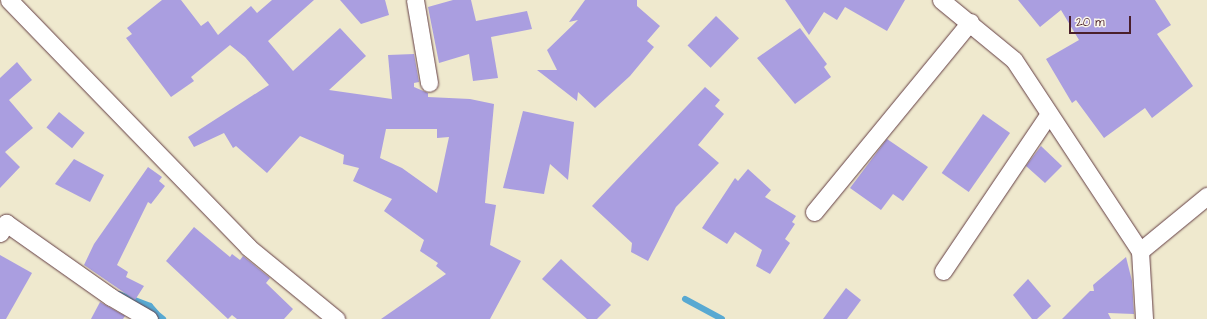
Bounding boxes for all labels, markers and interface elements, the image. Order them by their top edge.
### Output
scale bar [1071,8,1133,34]
text: 20 m [1076,14,1105,31]

